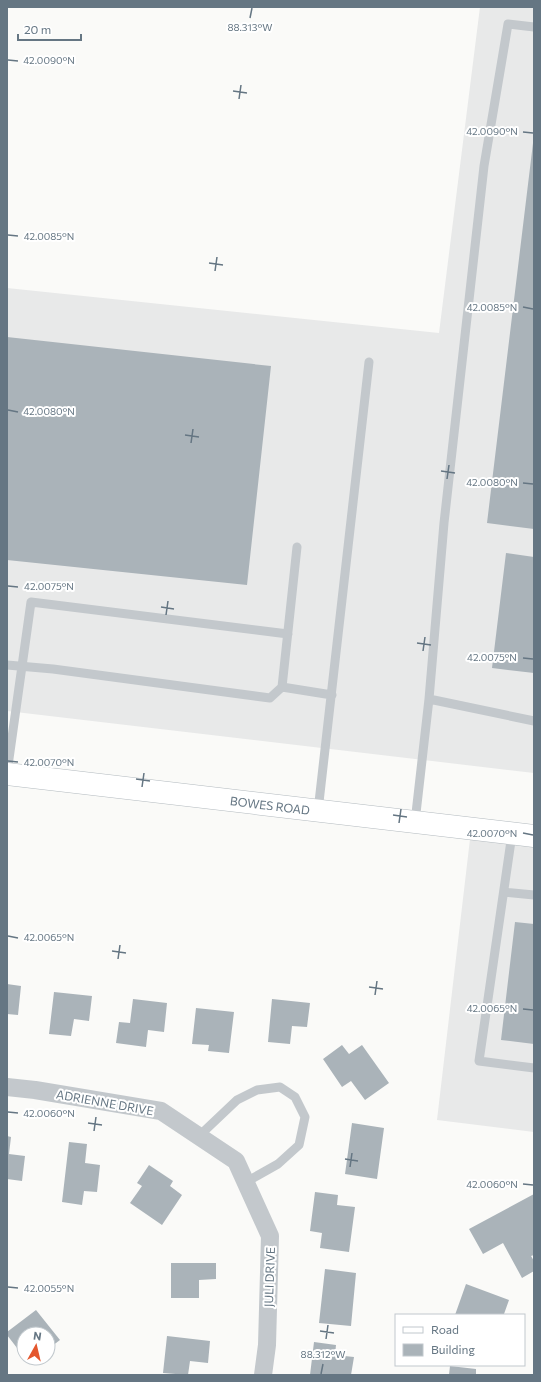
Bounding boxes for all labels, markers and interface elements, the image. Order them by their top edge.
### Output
scale bar [18,16,81,42]
text: 88.313°W [228,21,272,33]
text: 20 m [24,22,51,36]
text: 42.0090°N [23,54,75,66]
text: 42.0090°N [466,125,518,137]
text: 42.0085°N [24,230,74,242]
text: 42.0085°N [467,301,517,313]
text: 42.0080°N [23,405,75,417]
text: 42.0080°N [466,476,518,488]
text: 42.0075°N [24,580,74,592]
text: 42.0075°N [467,651,517,663]
text: 42.0070°N [24,756,74,768]
street label: BOWES ROAD [229,793,311,817]
text: 42.0070°N [467,827,517,839]
text: 42.0065°N [24,931,74,943]
text: 42.0065°N [467,1002,517,1014]
street label: ADRIENNE DRIVE [55,1087,155,1117]
text: 42.0060°N [23,1107,75,1119]
text: 42.0060°N [466,1178,518,1190]
street label: JULI DRIVE [261,1247,278,1307]
text: 42.0055°N [24,1282,74,1294]
legend [395,1314,525,1366]
text: Road [431,1322,459,1336]
north arrow [16,1326,56,1366]
text: N [32,1329,42,1343]
text: Building [431,1342,475,1356]
text: 88.312°W [301,1348,345,1360]

